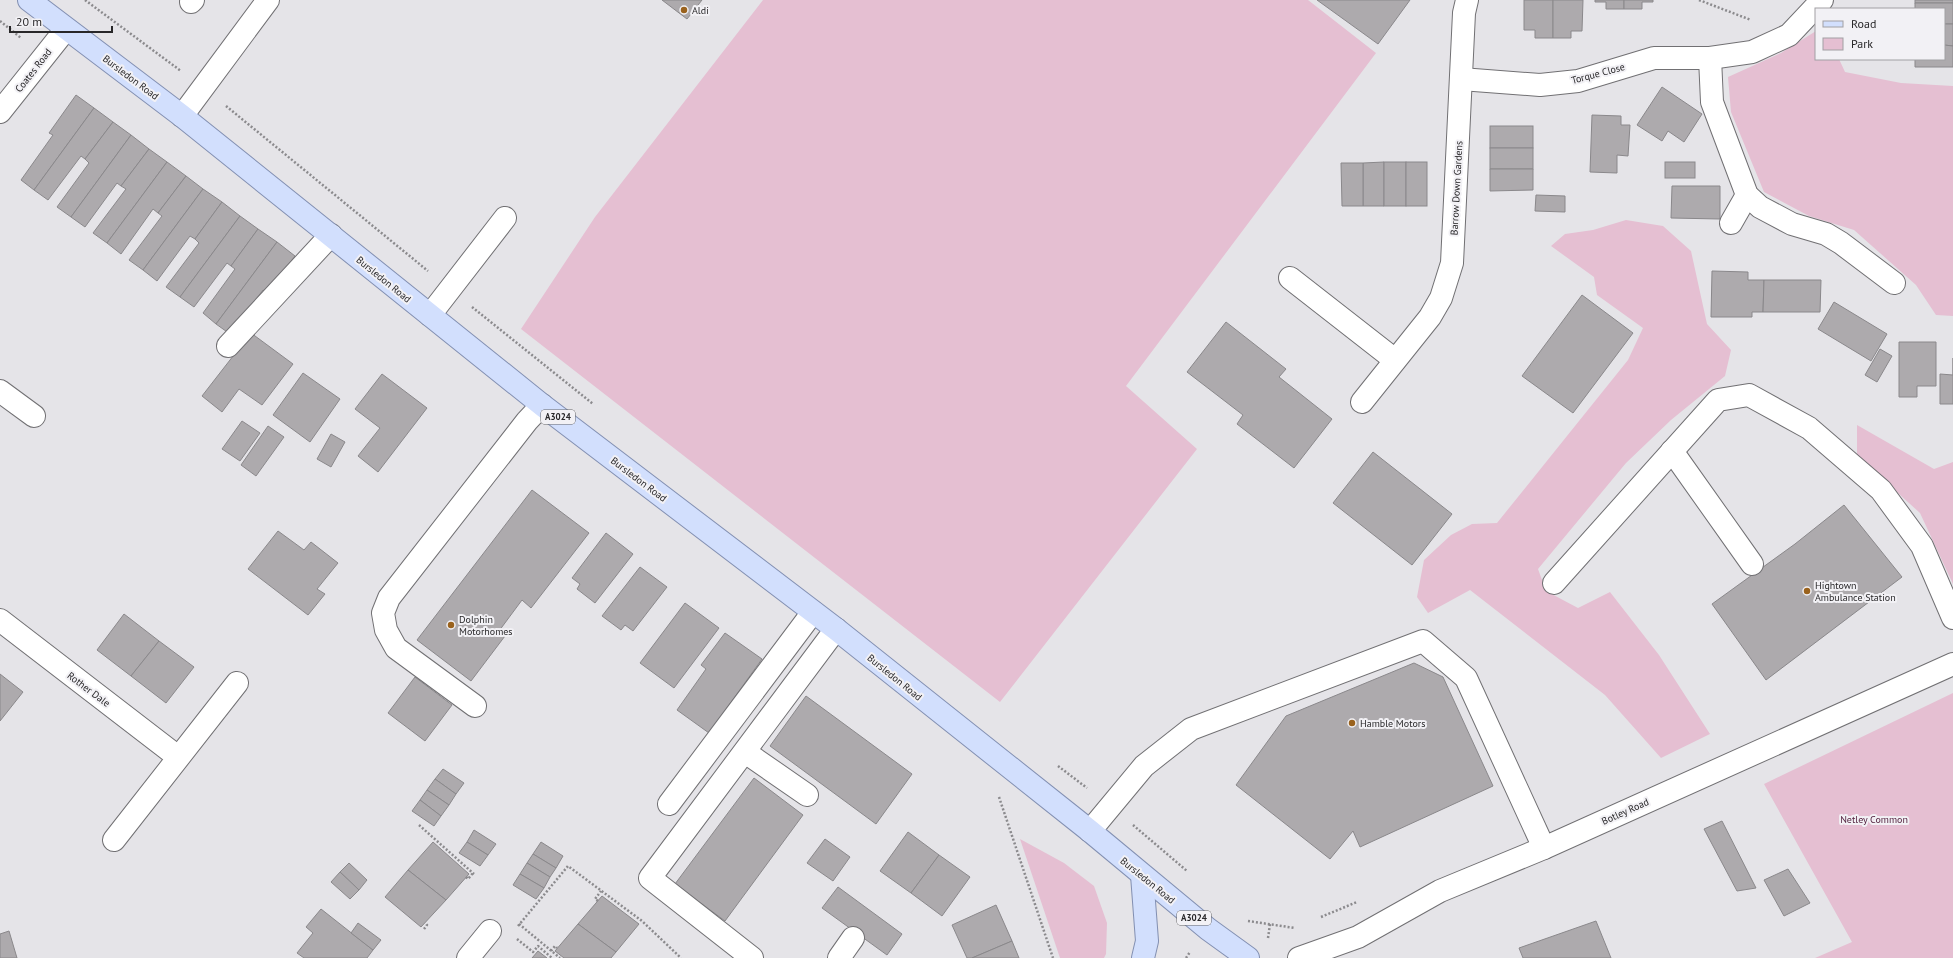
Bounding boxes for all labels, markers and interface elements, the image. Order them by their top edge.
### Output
place label: Aldi [692,4,709,17]
marker: Aldi [679,5,689,15]
scale bar [10,8,112,34]
legend [1815,8,1945,60]
text: 20 m [16,14,42,29]
text: Road [1851,16,1876,31]
text: Park [1851,36,1873,51]
street label: Coates Road [12,46,55,95]
street label: Bursledon Road [100,52,161,103]
street label: Torque Close [1570,60,1626,87]
street label: Barrow Down Gardens [1448,140,1465,236]
street label: Bursledon Road [354,253,414,305]
road number: A3024 [541,410,575,424]
street label: Bursledon Road [608,454,669,505]
place label: Hightown Ambulance Station [1815,579,1896,604]
marker: Hightown Ambulance Station [1802,586,1812,596]
place label: Dolphin Motorhomes [459,613,513,638]
marker: Dolphin Motorhomes [446,620,456,630]
street label: Bursledon Road [865,651,925,703]
street label: Rother Dale [65,669,113,710]
place label: Hamble Motors [1360,717,1425,730]
marker: Hamble Motors [1347,718,1357,728]
street label: Botley Road [1599,795,1651,828]
park label: Netley Common [1840,813,1908,826]
street label: Bursledon Road [1118,854,1178,906]
road number: A3024 [1177,911,1211,925]

